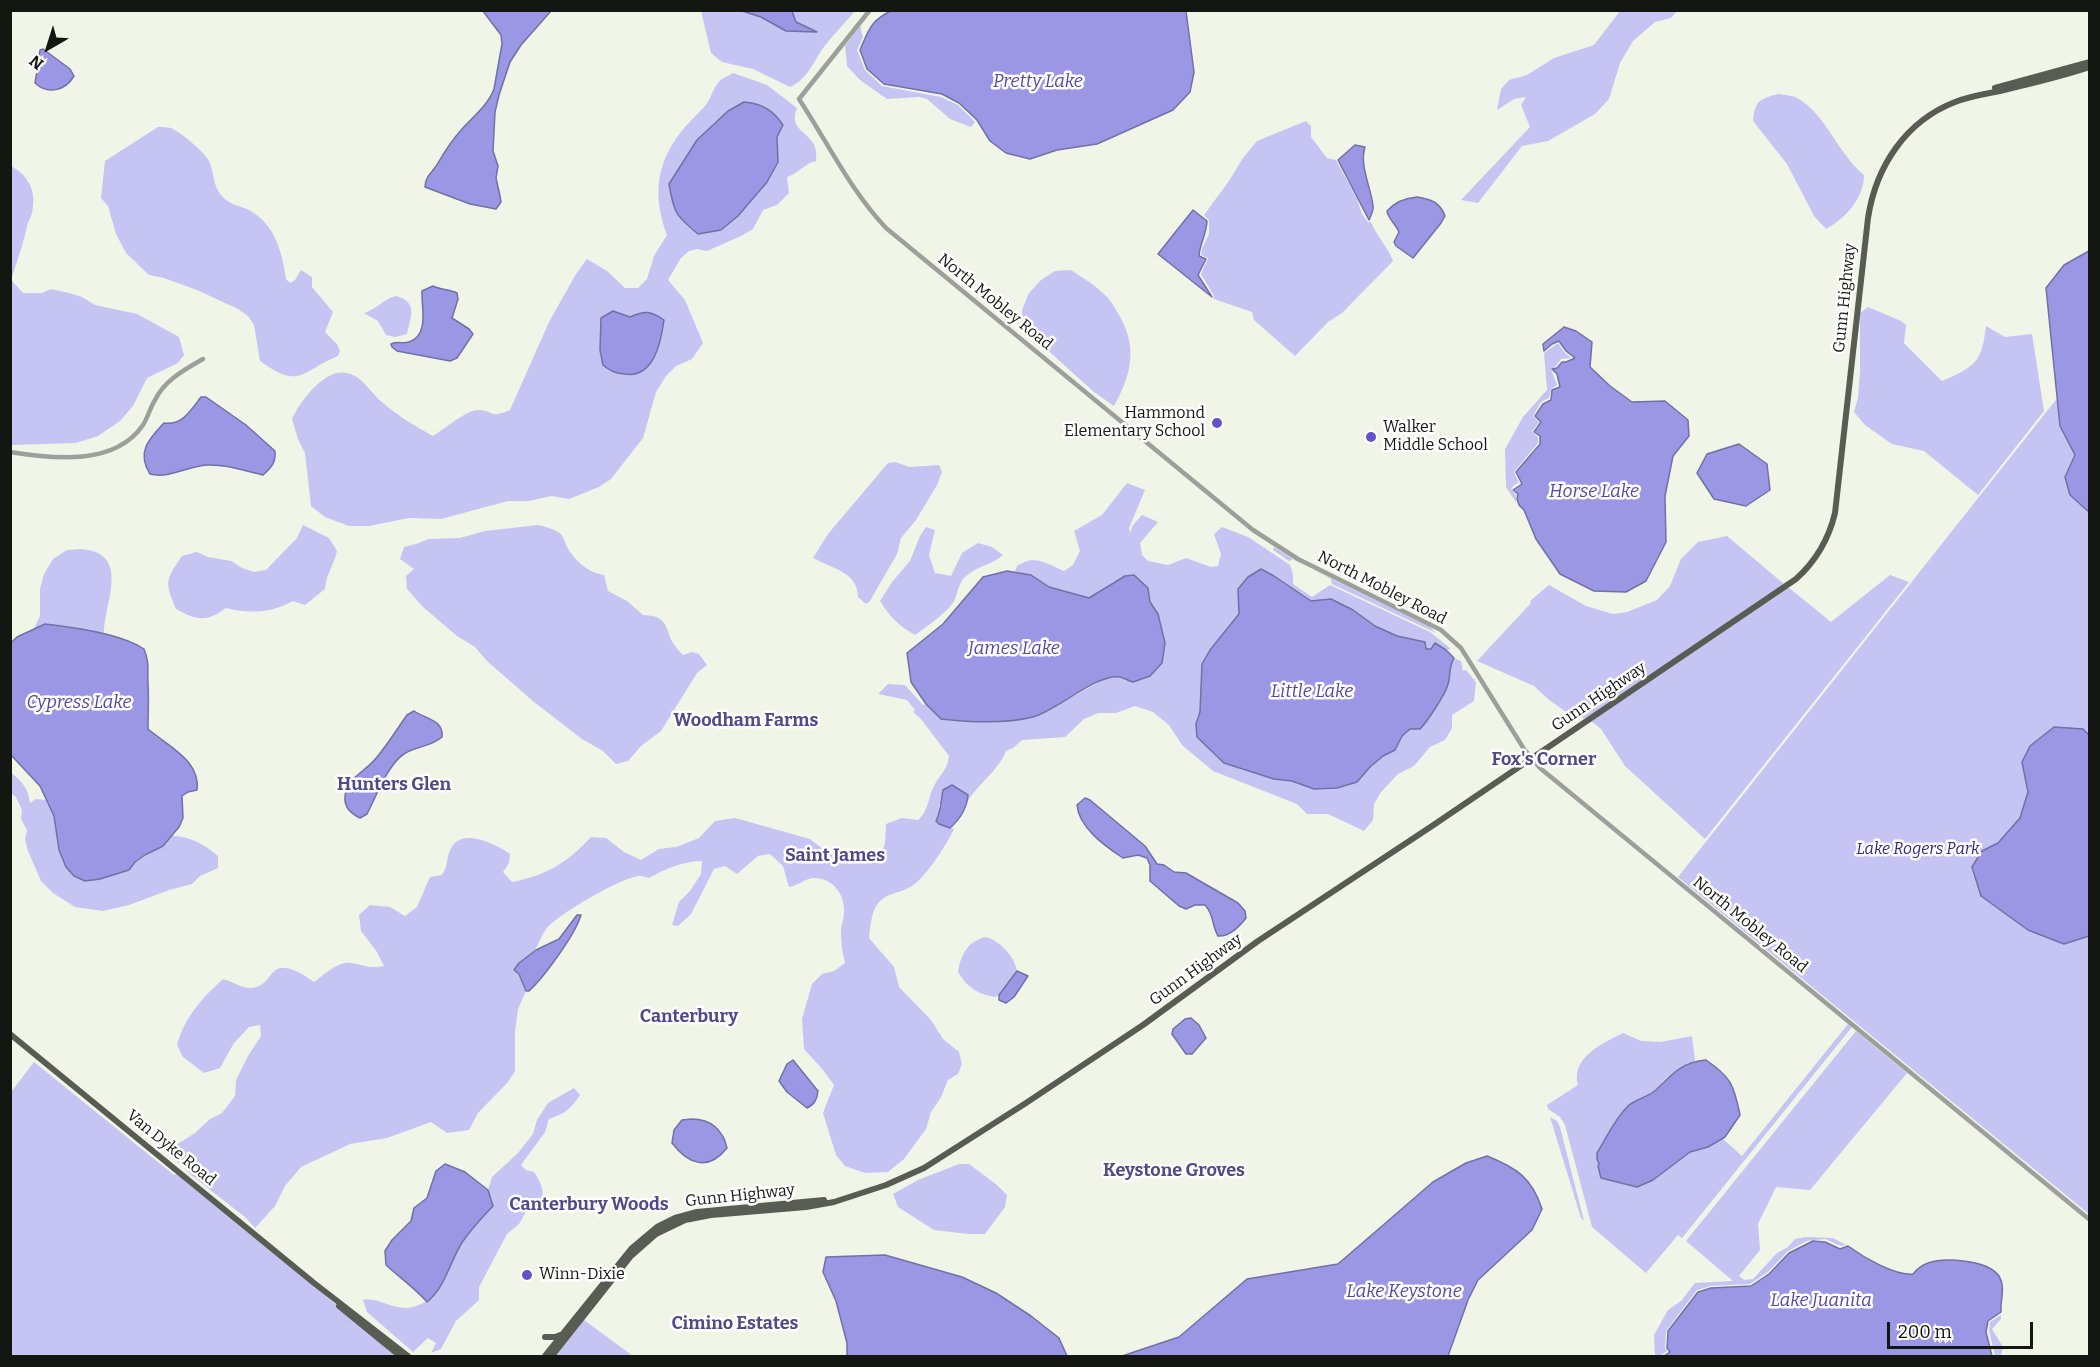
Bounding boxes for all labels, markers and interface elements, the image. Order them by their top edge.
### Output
north arrow [18,18,78,78]
text: N [26,51,47,74]
water label: Pretty Lake [993,71,1083,93]
street label: Gunn Highway [1830,242,1860,354]
street label: North Mobley Road [934,250,1056,354]
place label: Hammond Elementary School [1064,404,1205,442]
marker: Hammond Elementary School [1210,416,1224,430]
place label: Walker Middle School [1383,418,1488,456]
marker: Walker Middle School [1364,430,1378,444]
water label: Horse Lake [1549,481,1639,503]
street label: North Mobley Road [1314,547,1450,629]
water label: James Lake [968,638,1060,660]
street label: Gunn Highway [1548,658,1650,736]
water label: Little Lake [1271,681,1353,703]
water label: Cypress Lake [26,692,132,714]
district label: Woodham Farms [674,710,818,732]
district label: Fox's Corner [1492,749,1596,771]
district label: Hunters Glen [337,774,451,796]
park label: Lake Rogers Park [1856,840,1980,860]
district label: Saint James [785,845,885,867]
street label: North Mobley Road [1689,873,1811,977]
street label: Gunn Highway [1146,930,1246,1010]
district label: Canterbury [640,1006,738,1028]
street label: Van Dyke Road [122,1106,220,1190]
district label: Keystone Groves [1103,1160,1245,1182]
street label: Gunn Highway [684,1181,796,1211]
district label: Canterbury Woods [509,1194,669,1216]
place label: Winn-Dixie [539,1265,625,1285]
marker: Winn-Dixie [520,1268,534,1282]
water label: Lake Keystone [1346,1281,1462,1303]
water label: Lake Juanita [1770,1290,1872,1312]
scale bar [1890,1310,2036,1348]
district label: Cimino Estates [672,1313,798,1335]
text: 200 m [1898,1321,1952,1343]

